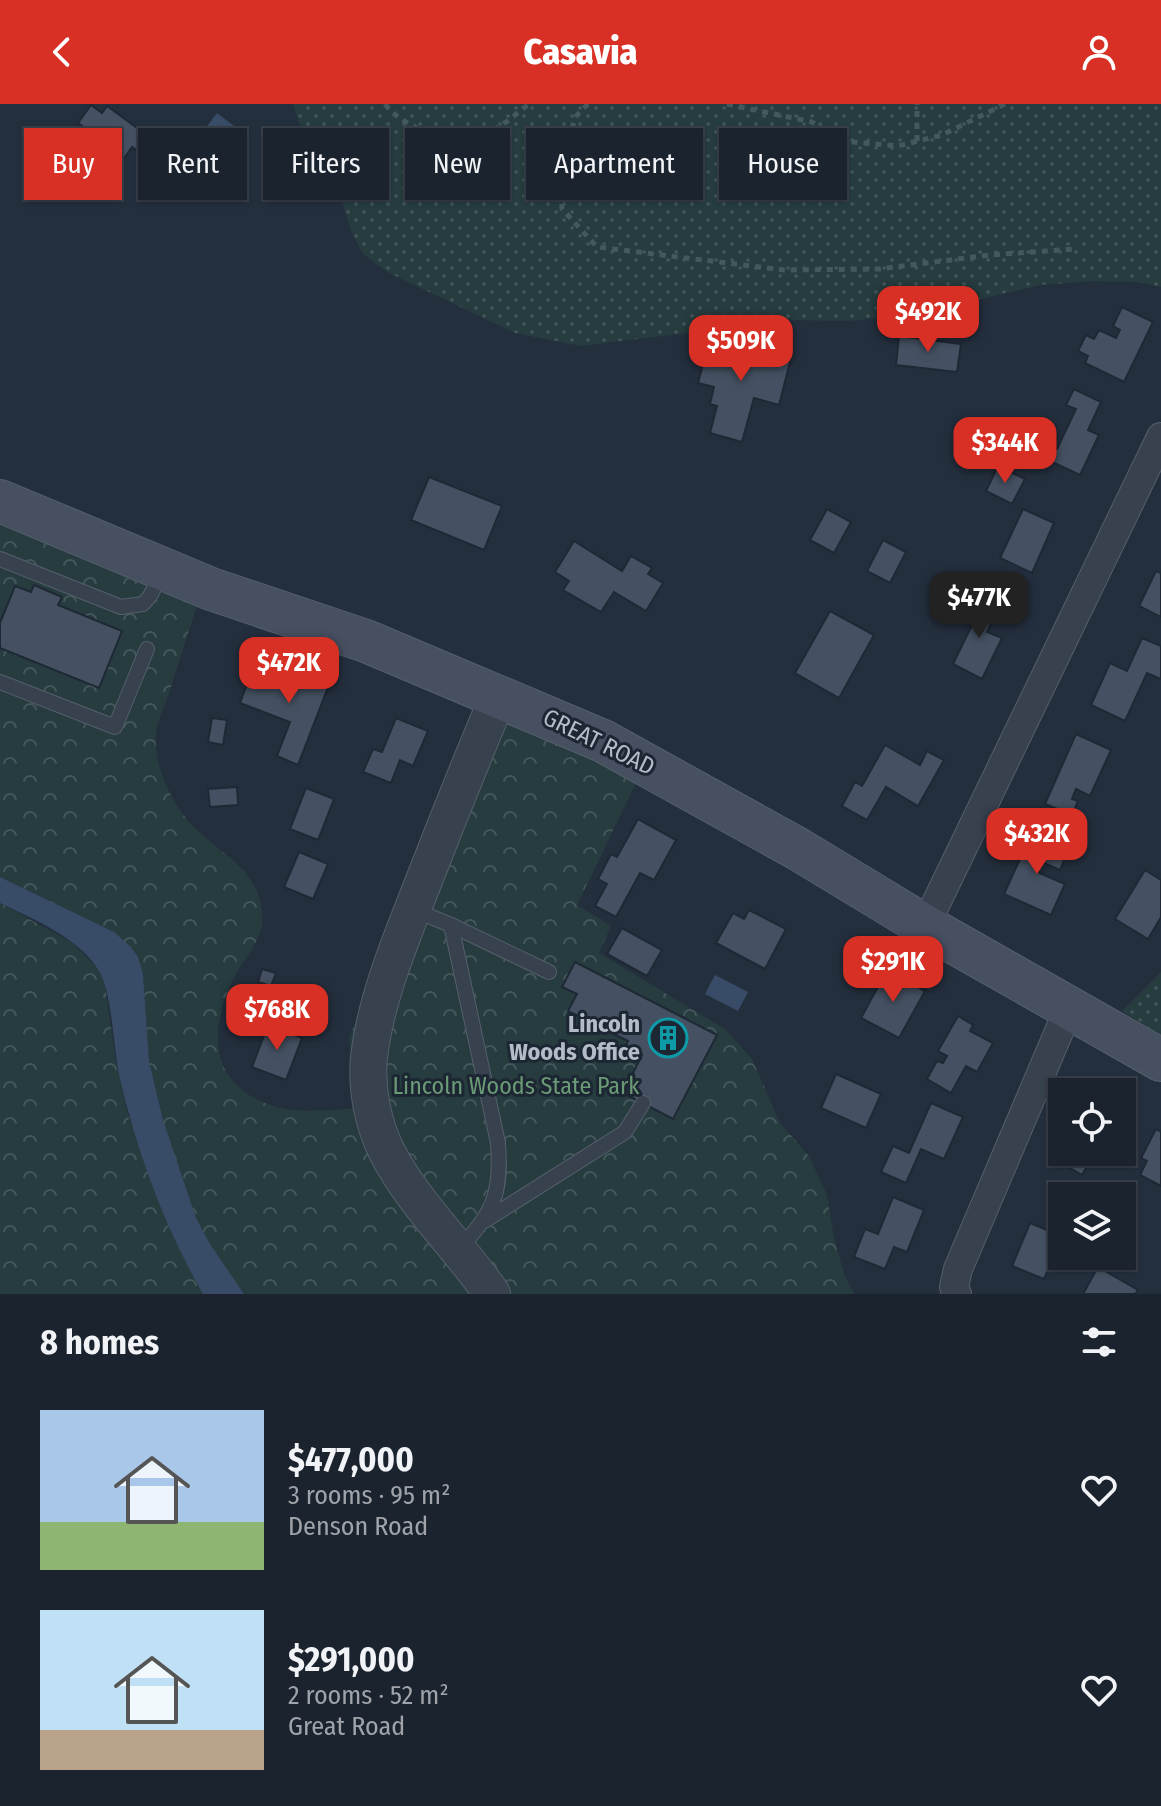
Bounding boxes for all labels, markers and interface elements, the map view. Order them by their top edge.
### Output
icon: back [40,30,84,74]
text: Casavia [523,30,638,74]
icon: person [1077,30,1121,74]
chip: Buy [24,128,122,200]
chip: Rent [138,128,247,200]
chip: Filters [263,128,389,200]
chip: New [405,128,510,200]
chip: Apartment [526,128,703,200]
chip: House [719,128,847,200]
pin: $492K [872,286,984,354]
text: $492K [895,296,961,327]
pin: $509K [685,315,797,383]
text: $509K [707,325,775,356]
pin: $344K [949,417,1061,485]
text: $344K [971,427,1039,458]
pin: $477K [923,572,1035,640]
text: $477K [947,582,1011,613]
pin: $472K [233,637,345,705]
text: $472K [257,647,321,678]
street label: GREAT ROAD [539,703,659,781]
pin: $432K [981,808,1093,876]
text: $432K [1004,818,1070,849]
pin: $291K [837,936,949,1004]
text: $291K [861,946,925,977]
pin: $768K [221,984,333,1052]
text: $768K [244,994,310,1025]
place label: Lincoln Woods Office [509,1010,640,1066]
building icon: Lincoln Woods Office [647,1017,689,1059]
park label: Lincoln Woods State Park [392,1072,640,1100]
map controls [1048,1078,1136,1270]
button: locate [1048,1078,1136,1166]
button: layers [1048,1182,1136,1270]
icon: filters [1077,1320,1121,1364]
text: 8 homes [40,1322,159,1363]
text: $477,000 [288,1439,414,1480]
icon: home [104,1442,200,1538]
icon: heart [1077,1468,1121,1512]
text: 3 rooms · 95 m² [288,1480,450,1511]
text: Denson Road [288,1511,428,1542]
text: $291,000 [288,1639,415,1680]
icon: home [104,1642,200,1738]
icon: heart [1077,1668,1121,1712]
text: 2 rooms · 52 m² [288,1680,449,1711]
text: Great Road [288,1711,405,1742]

